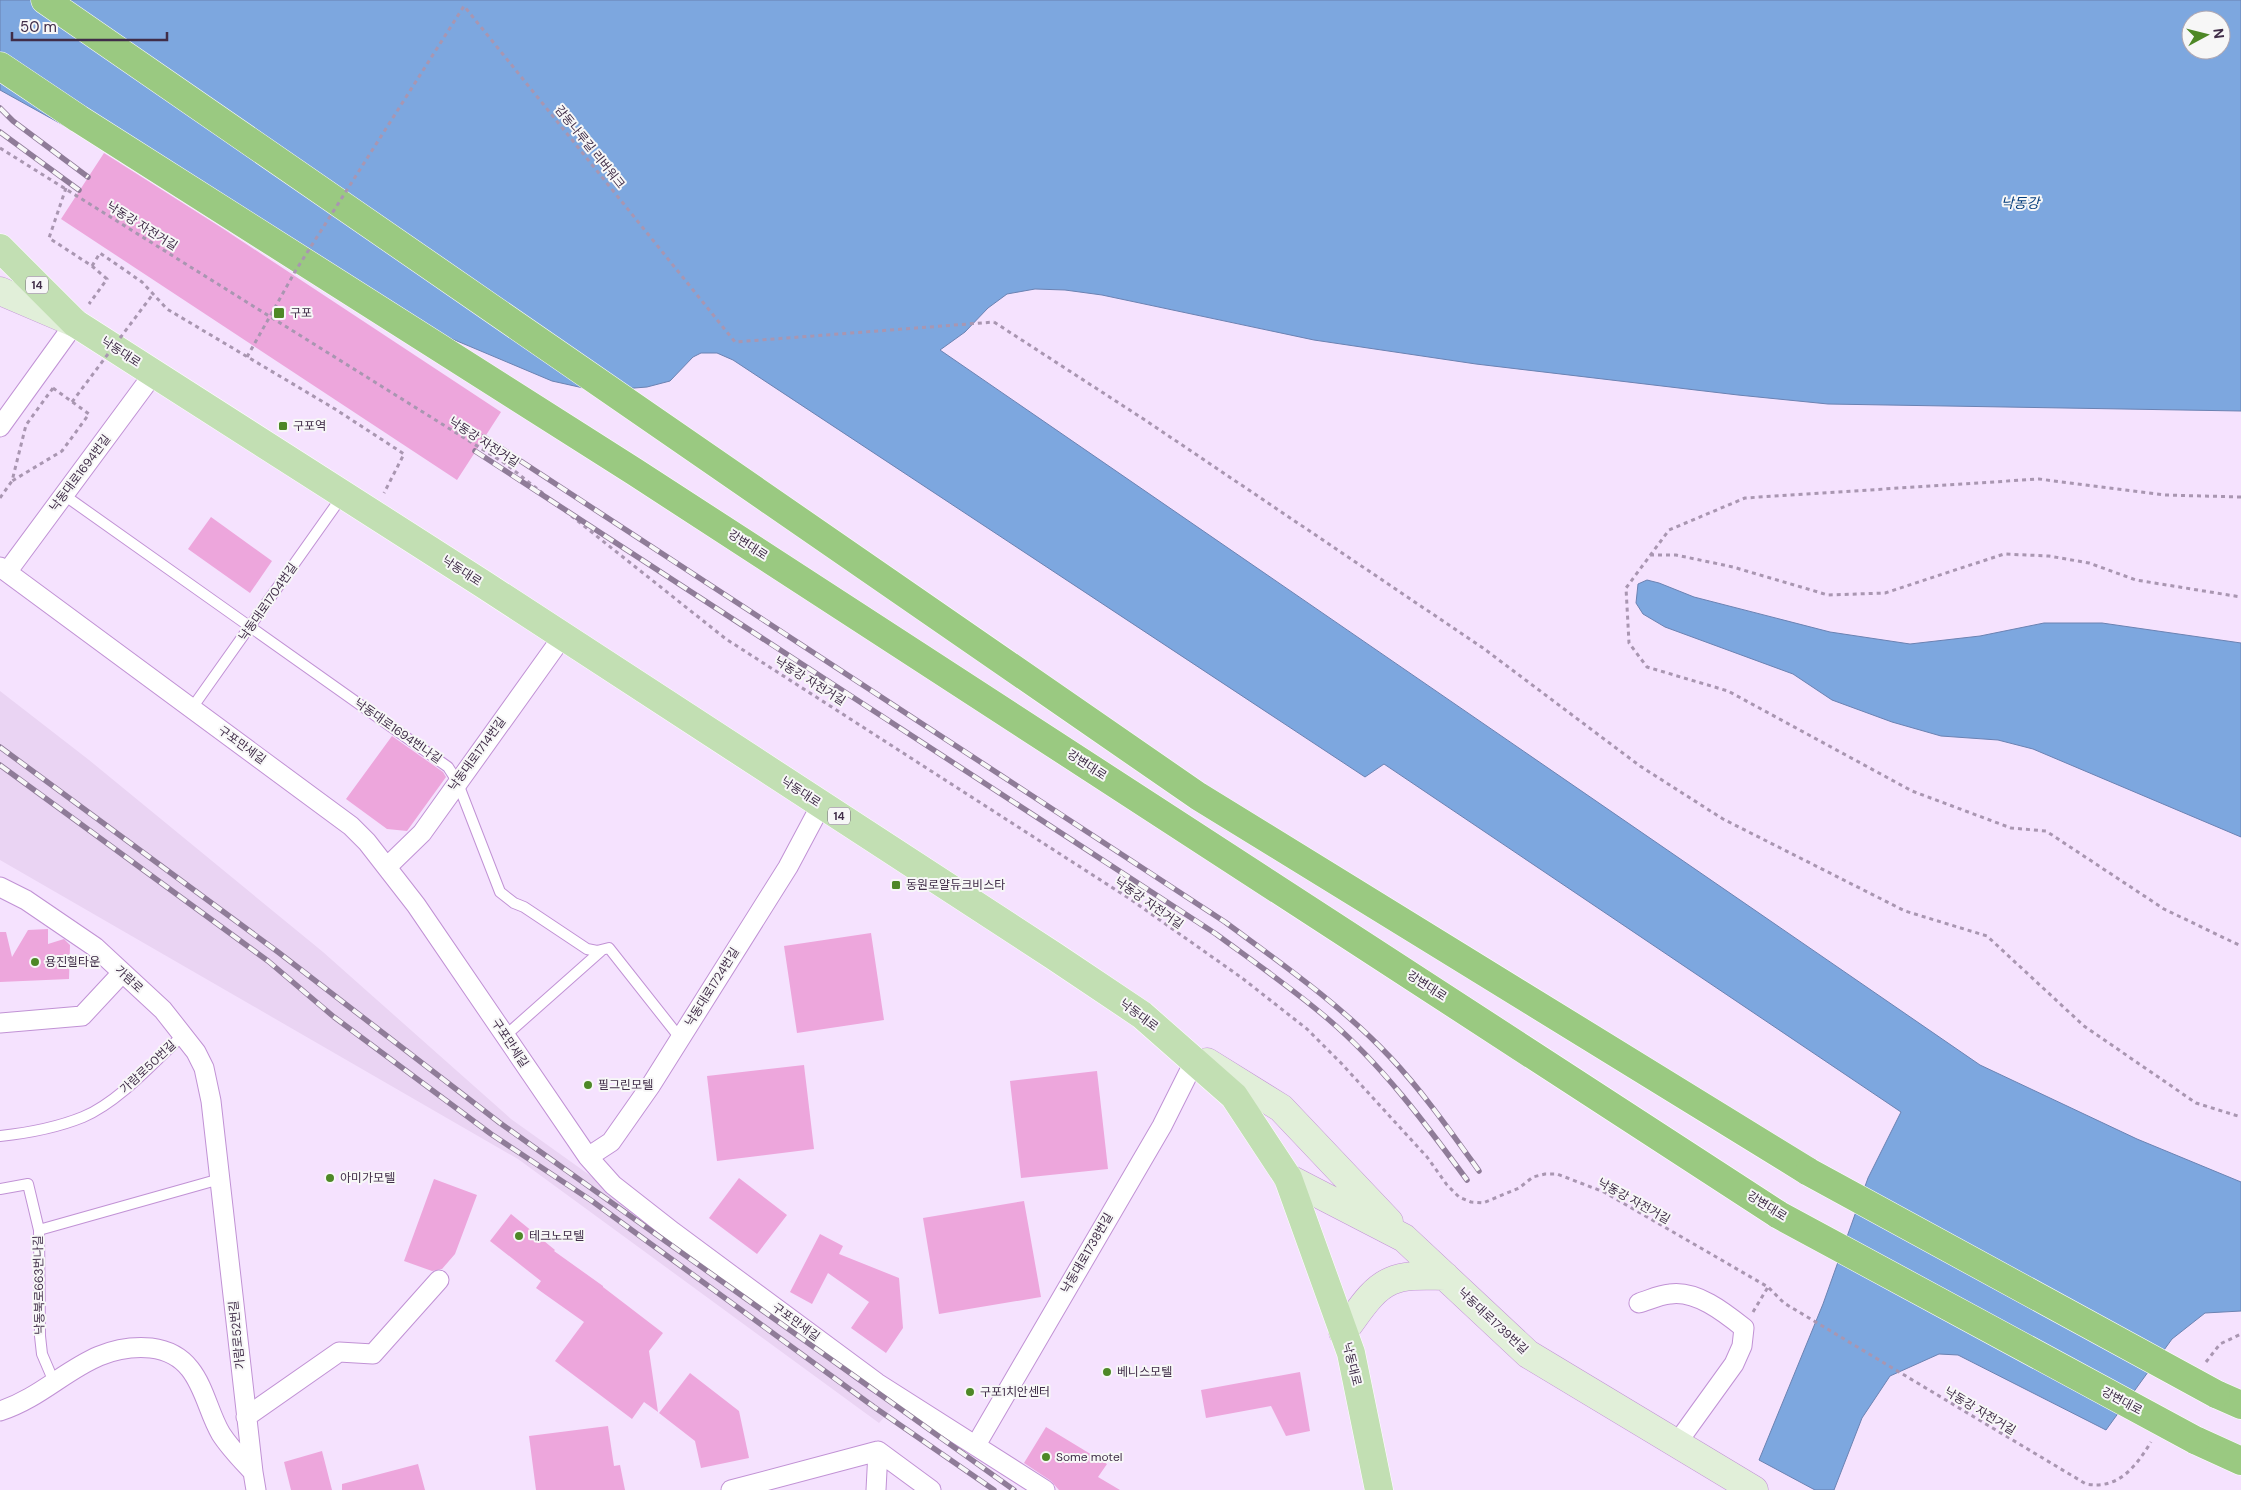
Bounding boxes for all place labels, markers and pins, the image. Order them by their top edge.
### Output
place label: 구포 [290,305,312,321]
marker: 구포 [272,306,286,320]
place label: 구포역 [293,418,326,434]
marker: 구포역 [277,420,289,432]
place label: 동원로얄듀크비스타 [906,877,1005,893]
marker: 동원로얄듀크비스타 [890,879,902,891]
place label: 용진힐타운 [45,954,100,970]
marker: 용진힐타운 [29,956,41,968]
place label: 필그린모텔 [598,1077,653,1093]
marker: 필그린모텔 [582,1079,594,1091]
place label: 아미가모텔 [340,1170,395,1186]
marker: 아미가모텔 [324,1172,336,1184]
place label: 테크노모텔 [529,1228,584,1244]
marker: 테크노모텔 [513,1230,525,1242]
place label: 베니스모텔 [1117,1364,1172,1380]
marker: 베니스모텔 [1101,1366,1113,1378]
place label: 구포1치안센터 [980,1384,1050,1400]
marker: 구포1치안센터 [964,1386,976,1398]
place label: Some motel [1056,1449,1122,1465]
marker: Some motel [1040,1451,1052,1463]

